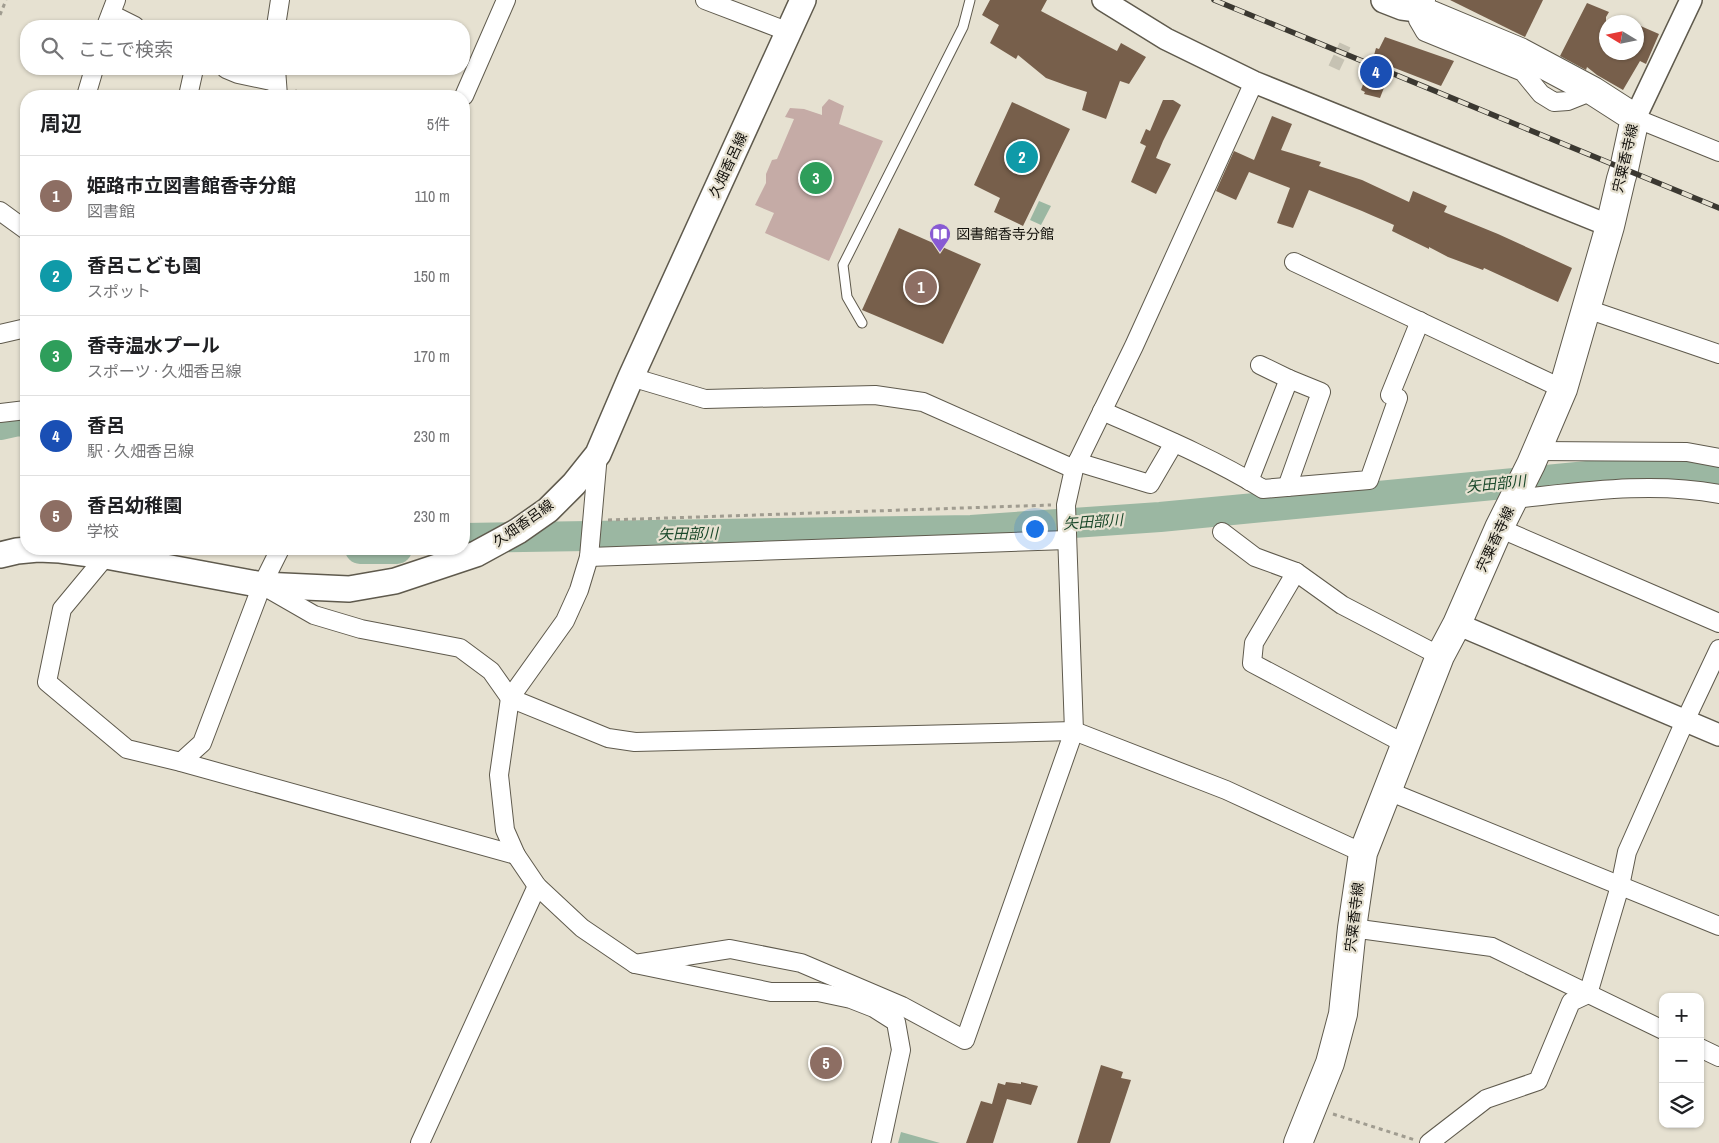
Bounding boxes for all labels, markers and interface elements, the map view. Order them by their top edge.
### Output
north arrow [1599,15,1644,60]
search box [20,20,470,75]
icon: search [38,34,66,62]
text: ここで検索 [78,36,173,62]
pin: 4 [1360,53,1392,91]
text: 周辺 [40,109,82,138]
text: 5件 [427,113,450,135]
street label: 宍粟香寺線 [1608,122,1642,194]
street label: 久畑香呂線 [705,129,751,201]
pin: 2 [1006,138,1038,176]
pin: 3 [800,159,832,197]
text: 姫路市立図書館香寺分館 [87,172,296,198]
text: 1 [52,185,60,207]
text: 110 m [414,185,450,207]
text: 図書館 [87,200,135,222]
library icon: 図書館香寺分館 [928,222,952,253]
place label: 図書館香寺分館 [956,225,1054,243]
text: 香呂こども園 [87,252,201,278]
text: 2 [52,265,60,287]
text: 150 m [414,265,450,287]
pin: 1 [905,268,937,306]
text: スポット [87,280,151,302]
text: 香寺温水プール [87,332,220,358]
text: 3 [52,345,60,367]
text: 170 m [414,345,450,367]
text: スポーツ · 久畑香呂線 [87,360,242,382]
text: 香呂 [87,412,125,438]
text: 4 [52,425,60,447]
text: 230 m [414,425,450,447]
text: 駅 · 久畑香呂線 [87,440,194,462]
water label: 矢田部川 [1465,470,1529,497]
text: 香呂幼稚園 [87,492,182,518]
street label: 久畑香呂線 [489,496,557,550]
street label: 宍粟香寺線 [1472,503,1518,575]
text: 5 [52,505,60,527]
text: 230 m [414,505,450,527]
water label: 矢田部川 [1062,509,1126,534]
your location [1022,516,1048,542]
text: 学校 [87,520,119,542]
water label: 矢田部川 [658,522,720,545]
street label: 宍粟香寺線 [1341,881,1367,953]
map controls [1659,993,1704,1128]
button: + [1659,993,1704,1038]
button: − [1659,1038,1704,1083]
pin: 5 [810,1044,842,1082]
button: layers [1659,1083,1704,1128]

